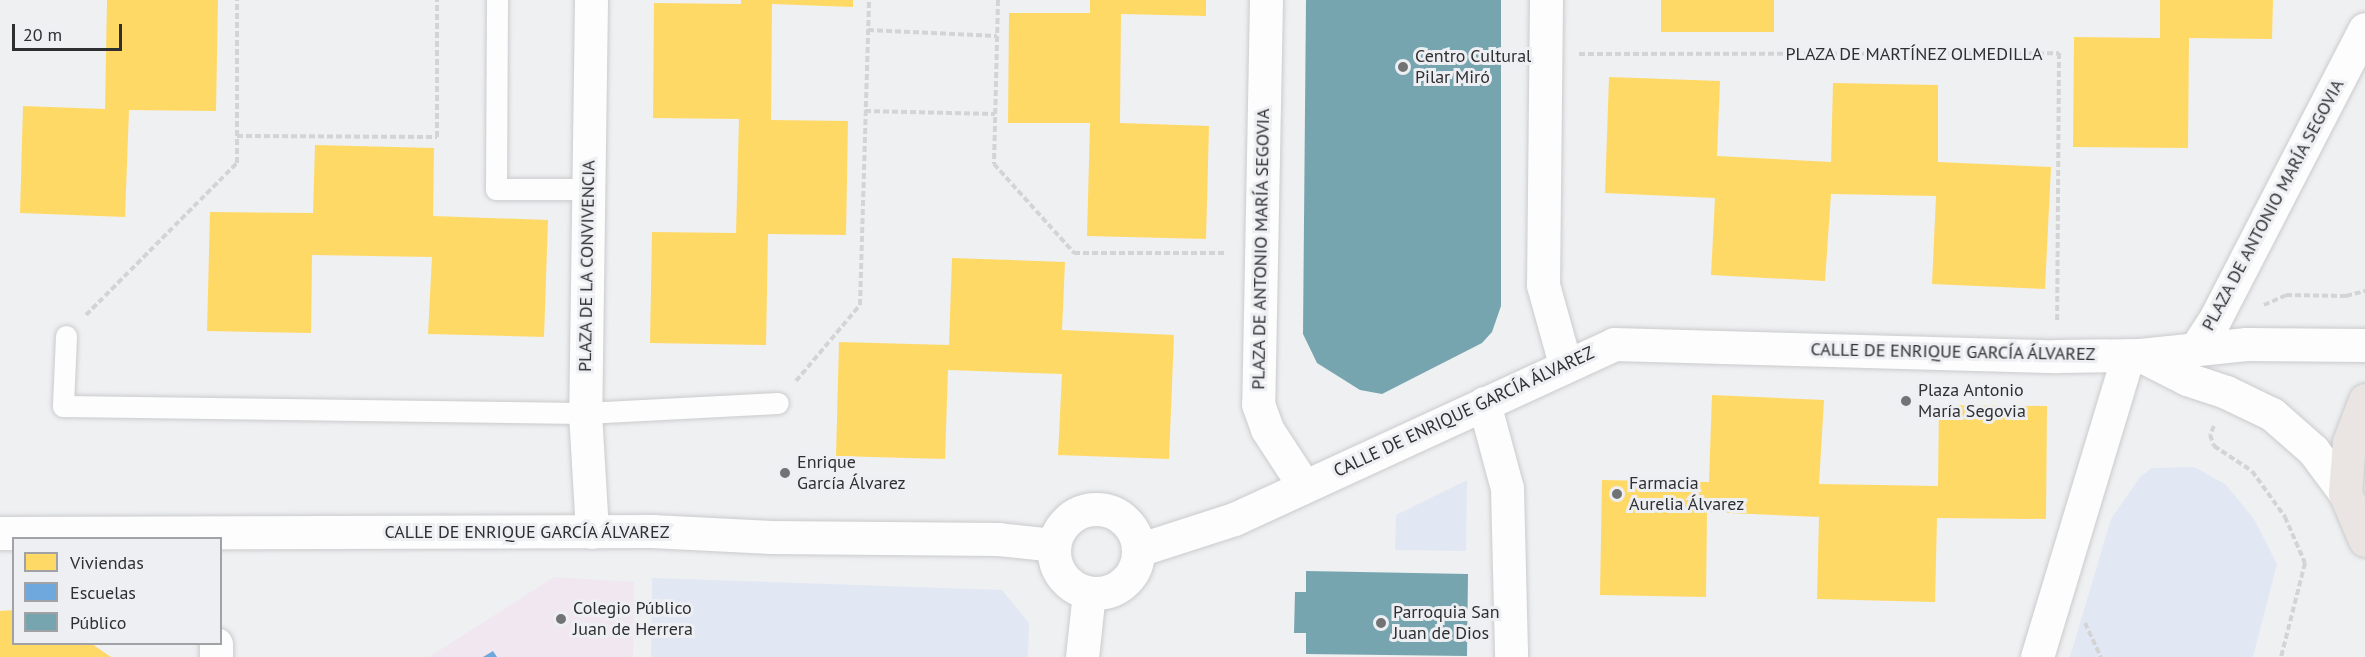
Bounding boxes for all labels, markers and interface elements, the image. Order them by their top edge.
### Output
scale bar [15,12,124,50]
text: 20 m [23,23,62,46]
street label: PLAZA DE MARTÍNEZ OLMEDILLA [1785,43,2043,65]
place label: Centro Cultural Pilar Miró [1415,46,1531,88]
marker: Centro Cultural Pilar Miró [1396,60,1410,74]
street label: PLAZA DE ANTONIO MARÍA SEGOVIA [2197,75,2349,335]
street label: PLAZA DE ANTONIO MARÍA SEGOVIA [1248,107,1274,391]
street label: PLAZA DE LA CONVIVENCIA [574,159,600,373]
street label: CALLE DE ENRIQUE GARCÍA ÁLVAREZ [1810,339,2096,365]
street label: CALLE DE ENRIQUE GARCÍA ÁLVAREZ [1330,342,1598,482]
place label: Plaza Antonio María Segovia [1918,380,2026,422]
marker: Plaza Antonio María Segovia [1899,394,1913,408]
place label: Enrique García Álvarez [797,452,906,494]
marker: Enrique García Álvarez [778,466,792,480]
place label: Farmacia Aurelia Álvarez [1629,473,1745,516]
marker: Farmacia Aurelia Álvarez [1610,487,1624,501]
street label: CALLE DE ENRIQUE GARCÍA ÁLVAREZ [384,521,670,543]
legend [12,537,222,645]
text: Viviendas [70,551,144,574]
text: Escuelas [70,581,136,604]
place label: Colegio Público Juan de Herrera [573,598,693,640]
place label: Parroquia San Juan de Dios [1393,602,1500,644]
text: Público [70,611,126,634]
marker: Colegio Público Juan de Herrera [554,612,568,626]
marker: Parroquia San Juan de Dios [1374,616,1388,630]

